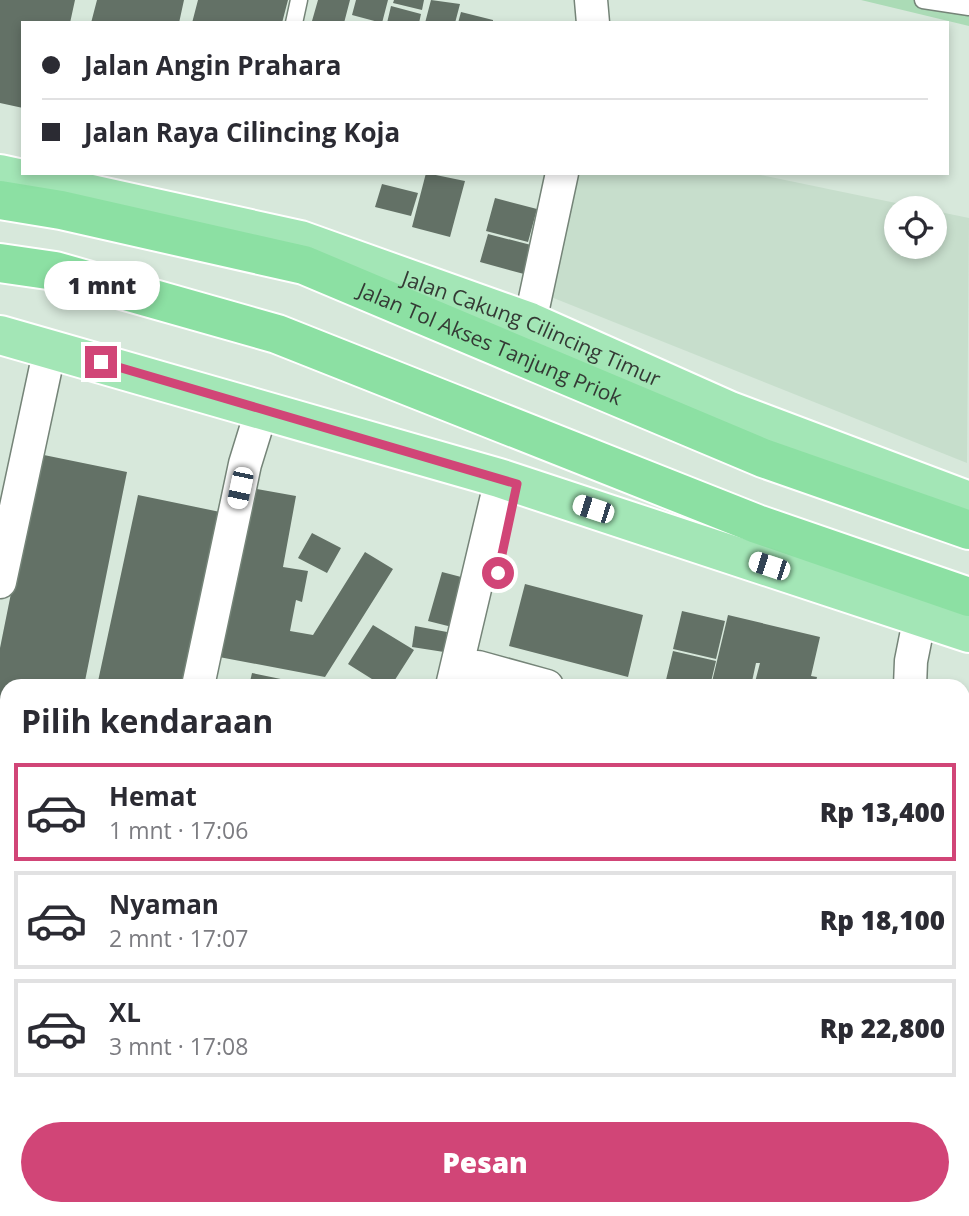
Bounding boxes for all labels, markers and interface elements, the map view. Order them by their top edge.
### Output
text: Jalan Angin Prahara [84,47,341,83]
text: Jalan Raya Cilincing Koja [84,114,400,150]
map controls [884,196,947,259]
button: locate [884,196,947,259]
callout: 1 mnt [43,260,159,310]
street label: Jalan Cakung Cilincing Timur [397,263,666,393]
text: 1 mnt [68,269,136,301]
street label: Jalan Tol Akses Tanjung Priok [352,275,626,411]
route end [85,346,117,378]
car [226,465,255,511]
car [570,493,617,525]
car [746,550,793,582]
route start [482,557,514,589]
text: Pilih kendaraan [21,699,273,742]
text: Hemat [109,778,197,814]
icon: car [25,781,88,844]
text: Rp 13,400 [820,794,945,830]
text: 1 mnt · 17:06 [109,814,248,846]
text: Nyaman [109,886,219,922]
icon: car [25,889,88,952]
text: Rp 18,100 [820,902,945,938]
text: 2 mnt · 17:07 [109,922,248,954]
text: XL [109,994,141,1030]
icon: car [25,997,88,1060]
text: Rp 22,800 [820,1010,945,1046]
text: 3 mnt · 17:08 [109,1030,248,1062]
button: Pesan [21,1122,949,1202]

